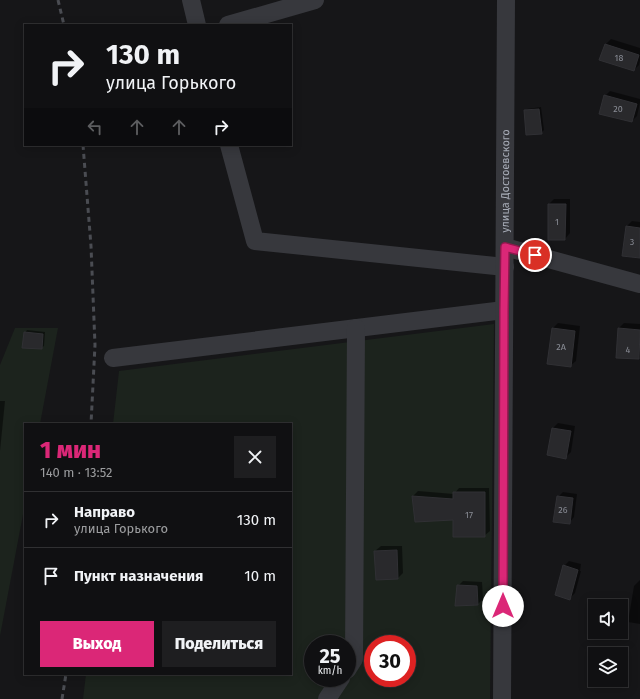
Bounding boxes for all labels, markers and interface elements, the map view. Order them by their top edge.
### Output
text: 130 m [106,38,180,71]
icon: right [40,40,92,92]
house number: 18 [615,53,623,63]
text: улица Горького [106,72,236,94]
house number: 20 [613,104,623,114]
icon: left [84,116,106,138]
icon: ahead [126,116,148,138]
icon: ahead [168,116,190,138]
icon: right [210,116,232,138]
street label: улица Достоевского [498,129,512,233]
house number: 1 [555,217,559,227]
house number: 3 [630,237,634,247]
pin [518,238,552,272]
icon: arrive [524,244,546,266]
house number: 2А [556,342,567,352]
house number: 4 [626,345,631,355]
text: 1 мин [40,436,101,464]
button: close [234,436,276,478]
text: 140 m · 13:52 [40,465,112,480]
text: Направо [74,503,135,521]
house number: 26 [558,505,568,515]
icon: right [40,509,62,531]
house number: 17 [465,510,473,520]
text: 130 m [237,511,276,529]
text: улица Горького [74,521,168,536]
icon: arrive [40,565,62,587]
text: Пункт назначения [74,567,203,585]
text: 10 m [244,567,276,585]
position arrow [482,585,524,627]
map controls [588,599,628,687]
button: sound [588,599,628,639]
button: Выход [40,621,154,667]
button: Поделиться [162,621,276,667]
speed limit sign: 30 [364,635,416,687]
text: 25 [319,644,341,668]
button: layers [588,647,628,687]
text: km/h [318,665,342,677]

